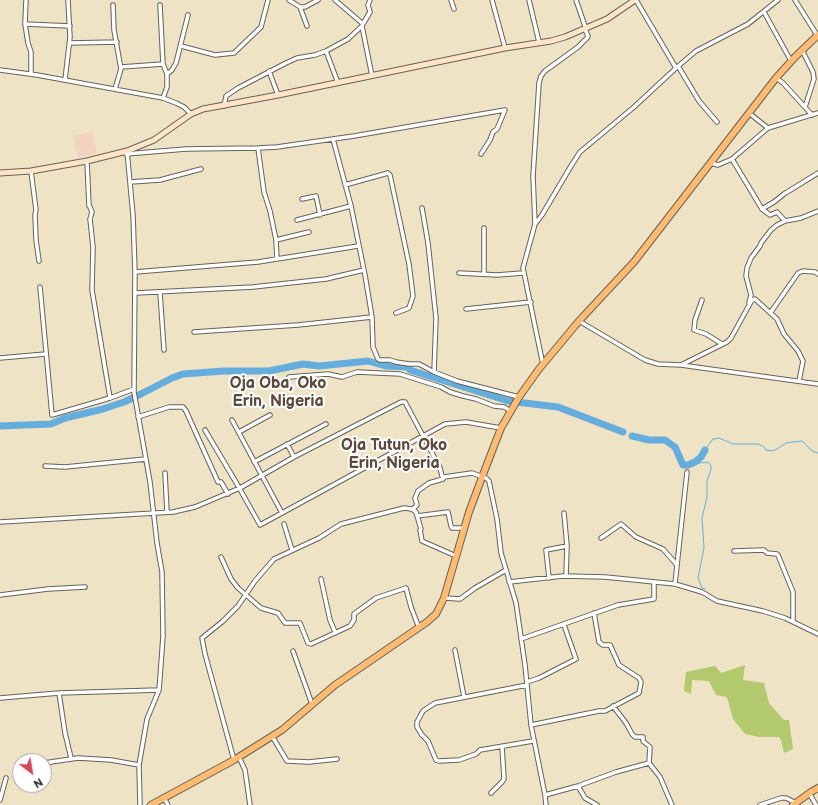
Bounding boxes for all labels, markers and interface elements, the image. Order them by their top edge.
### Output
district label: Oja Oba, Oko Erin, Nigeria [230,374,326,412]
district label: Oja Tutun, Oko Erin, Nigeria [341,436,447,474]
north arrow [12,753,52,793]
text: N [31,775,45,791]

